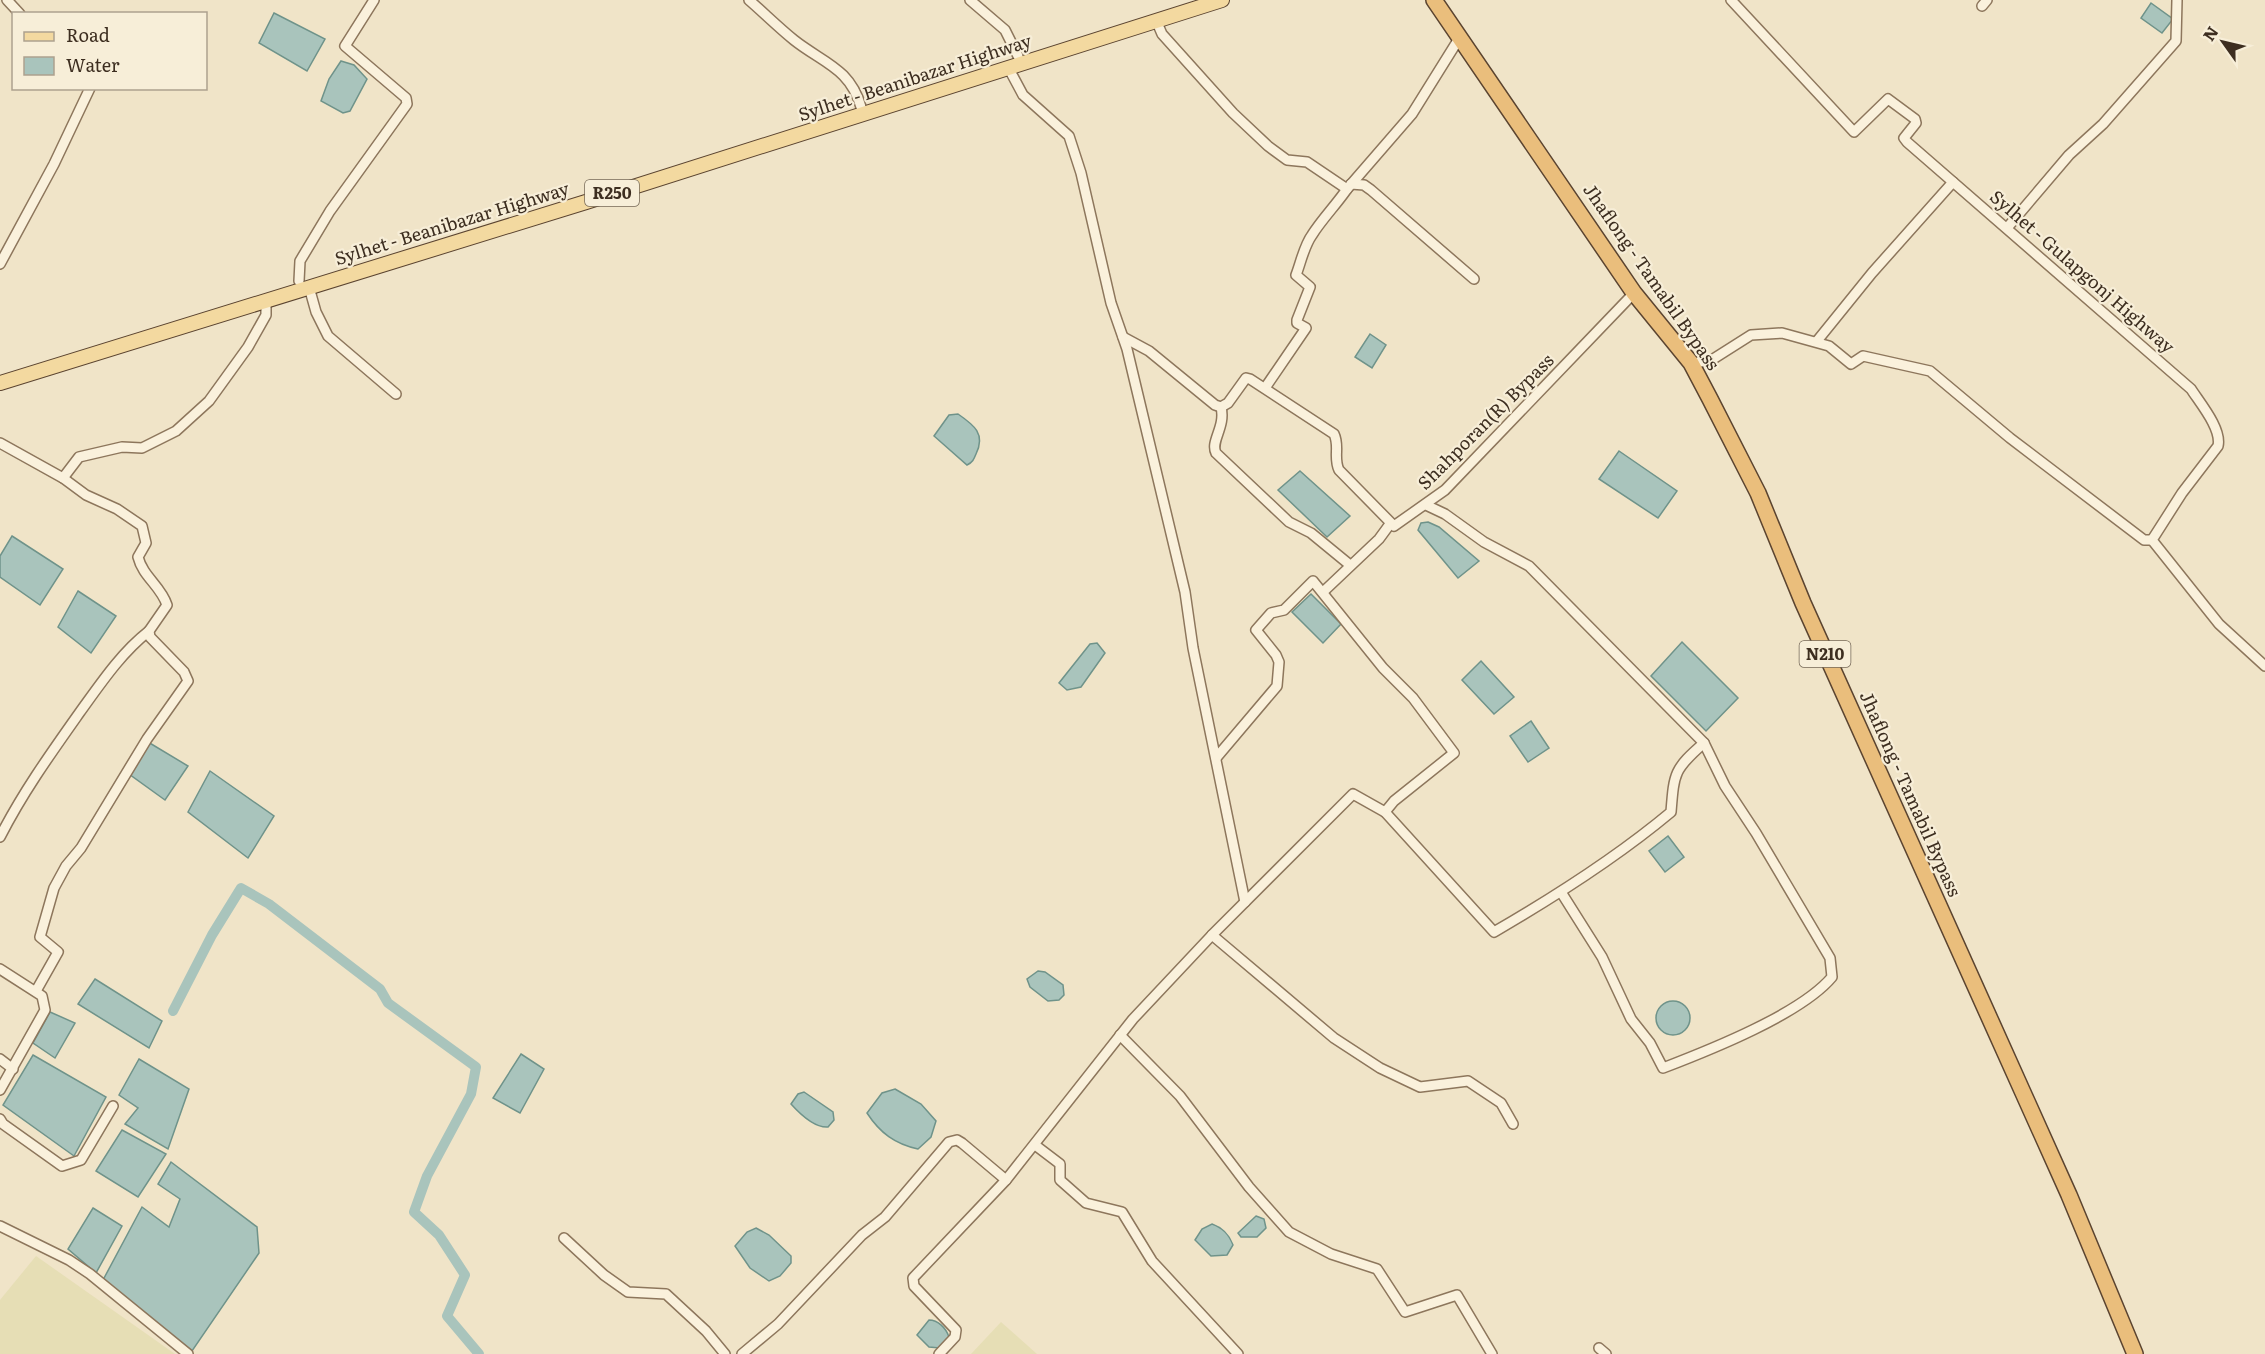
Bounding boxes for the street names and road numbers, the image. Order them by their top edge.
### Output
street label: Sylhet - Beanibazar Highway [794,26,1035,127]
street label: Sylhet - Beanibazar Highway [331,174,573,271]
street label: Jhaflong - Tamabil Bypass [1577,177,1727,375]
road number: R250 [585,180,639,206]
street label: Sylhet - Gulapgonj Highway [1985,183,2182,359]
street label: Shahporan(R) Bypass [1411,347,1559,495]
road number: N210 [1800,641,1850,667]
street label: Jhaflong - Tamabil Bypass [1854,686,1969,901]

